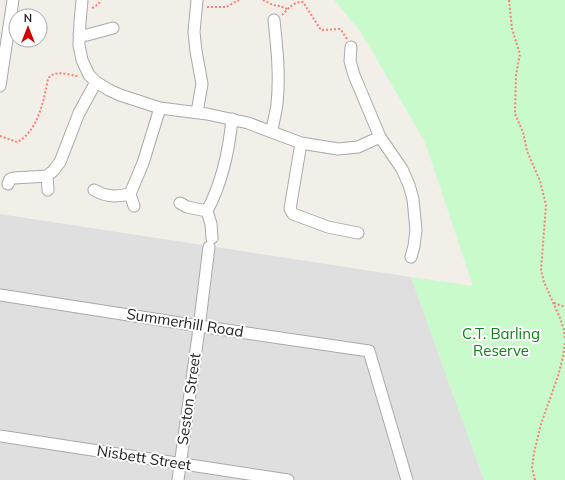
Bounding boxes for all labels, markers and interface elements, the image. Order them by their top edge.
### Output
north arrow [8,8,48,48]
text: N [24,11,32,25]
street label: Summerhill Road [125,304,245,341]
park label: C.T. Barling Reserve [462,324,540,360]
street label: Seston Street [173,352,204,446]
street label: Nisbett Street [96,441,193,474]

